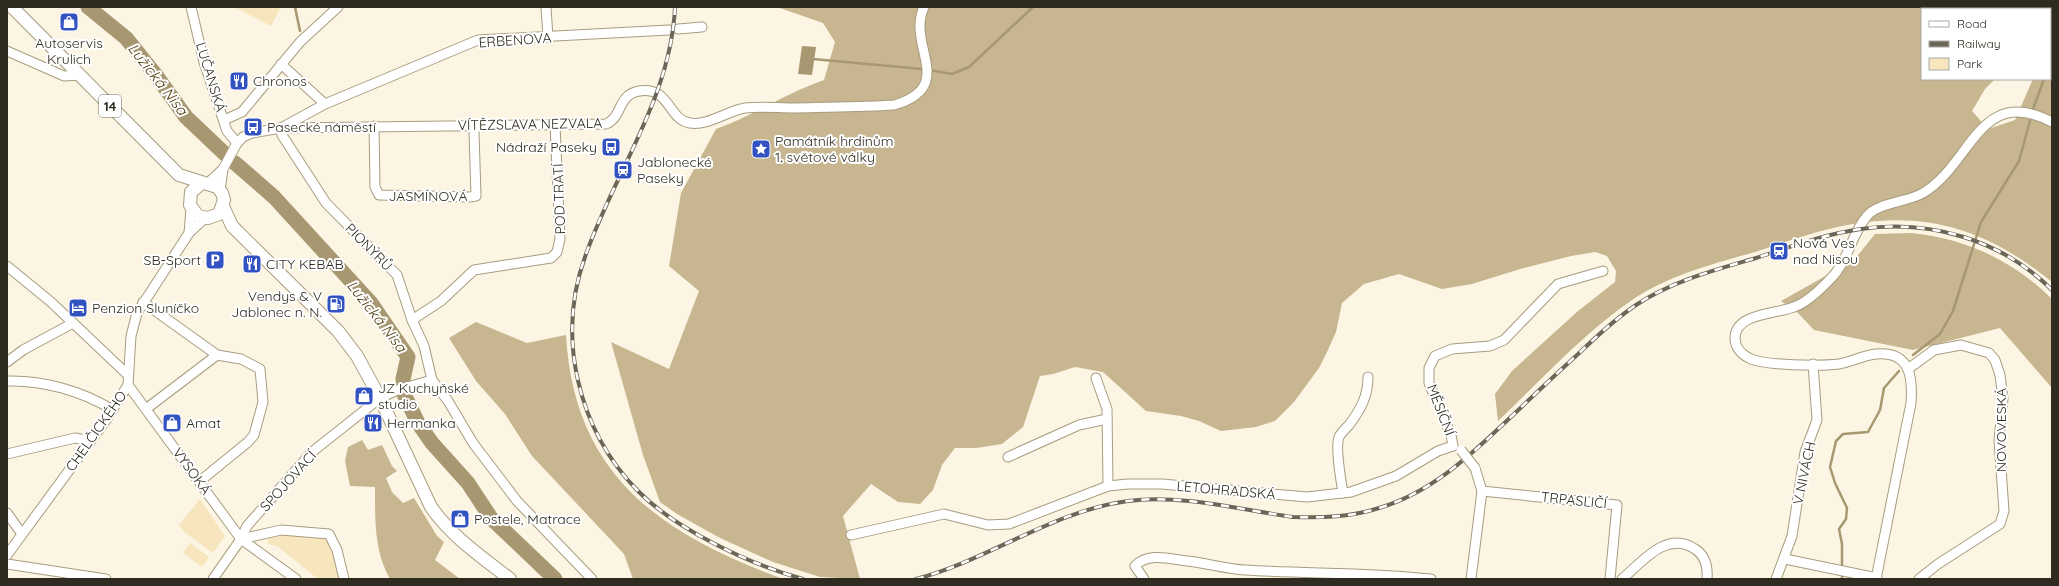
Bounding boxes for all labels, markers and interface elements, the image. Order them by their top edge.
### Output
legend [1921,8,2051,80]
shop icon: Autoservis Krulich [58,11,80,33]
text: Road [1957,16,1987,31]
street label: ERBENOVA [478,28,552,52]
place label: Autoservis Krulich [35,34,103,68]
text: Railway [1957,36,2001,51]
water label: Lužická Nisa [124,39,193,120]
street label: LUČANSKÁ [192,40,230,114]
text: Park [1957,56,1982,71]
restaurant icon: Chronos [228,70,250,92]
place label: Chronos [253,72,307,90]
road number: 14 [99,95,121,117]
street label: VÍTĚZSLAVA NEZVALA [458,114,602,134]
bus stop icon: Pasecké náměstí [242,116,264,138]
place label: Pasecké náměstí [267,118,376,136]
place label: Památník hrdinům 1. světové války [775,132,894,166]
bus stop icon: Nádraží Paseky [600,136,622,158]
place label: Nádraží Paseky [496,138,597,156]
place icon: Památník hrdinům 1. světové války [750,138,772,160]
place label: Jablonecké Paseky [637,153,712,187]
station icon: Jablonecké Paseky [612,159,634,181]
street label: POD TRATÍ [549,163,569,235]
street label: JASMÍNOVÁ [389,187,467,205]
street label: PIONÝRŮ [341,219,397,275]
place label: Nová Ves nad Nisou [1793,234,1858,268]
station icon: Nová Ves nad Nisou [1768,240,1790,262]
parking icon: SB-Sport [204,249,226,271]
place label: SB-Sport [144,251,201,269]
restaurant icon: CITY KEBAB [241,253,263,275]
place label: CITY KEBAB [266,255,344,273]
water label: Lužická Nisa [343,276,412,357]
place label: Vendys & V Jablonec n. N. [231,287,322,321]
fuel station icon: Vendys & V Jablonec n. N. [325,293,347,315]
hotel icon: Penzion Sluníčko [67,297,89,319]
place label: Penzion Sluníčko [92,299,199,317]
place label: JZ Kuchyňské studio [378,379,469,413]
street label: MĚSÍČNÍ [1423,382,1459,439]
shop icon: JZ Kuchyňské studio [353,385,375,407]
street label: CHELČICKÉHO [61,387,131,475]
street label: NOVOVESKÁ [1992,388,2010,472]
shop icon: Amat [161,412,183,434]
restaurant icon: Hermanka [362,412,384,434]
place label: Amat [186,414,221,432]
place label: Hermanka [387,414,456,432]
street label: V NIVÁCH [1788,440,1820,506]
street label: VYSOKÁ [169,444,215,498]
street label: SPOJOVACÍ [256,446,320,515]
street label: LETOHRADSKÁ [1176,477,1276,503]
street label: TRPASLIČÍ [1540,488,1608,512]
shop icon: Postele, Matrace [449,508,471,530]
place label: Postele, Matrace [474,510,581,528]

